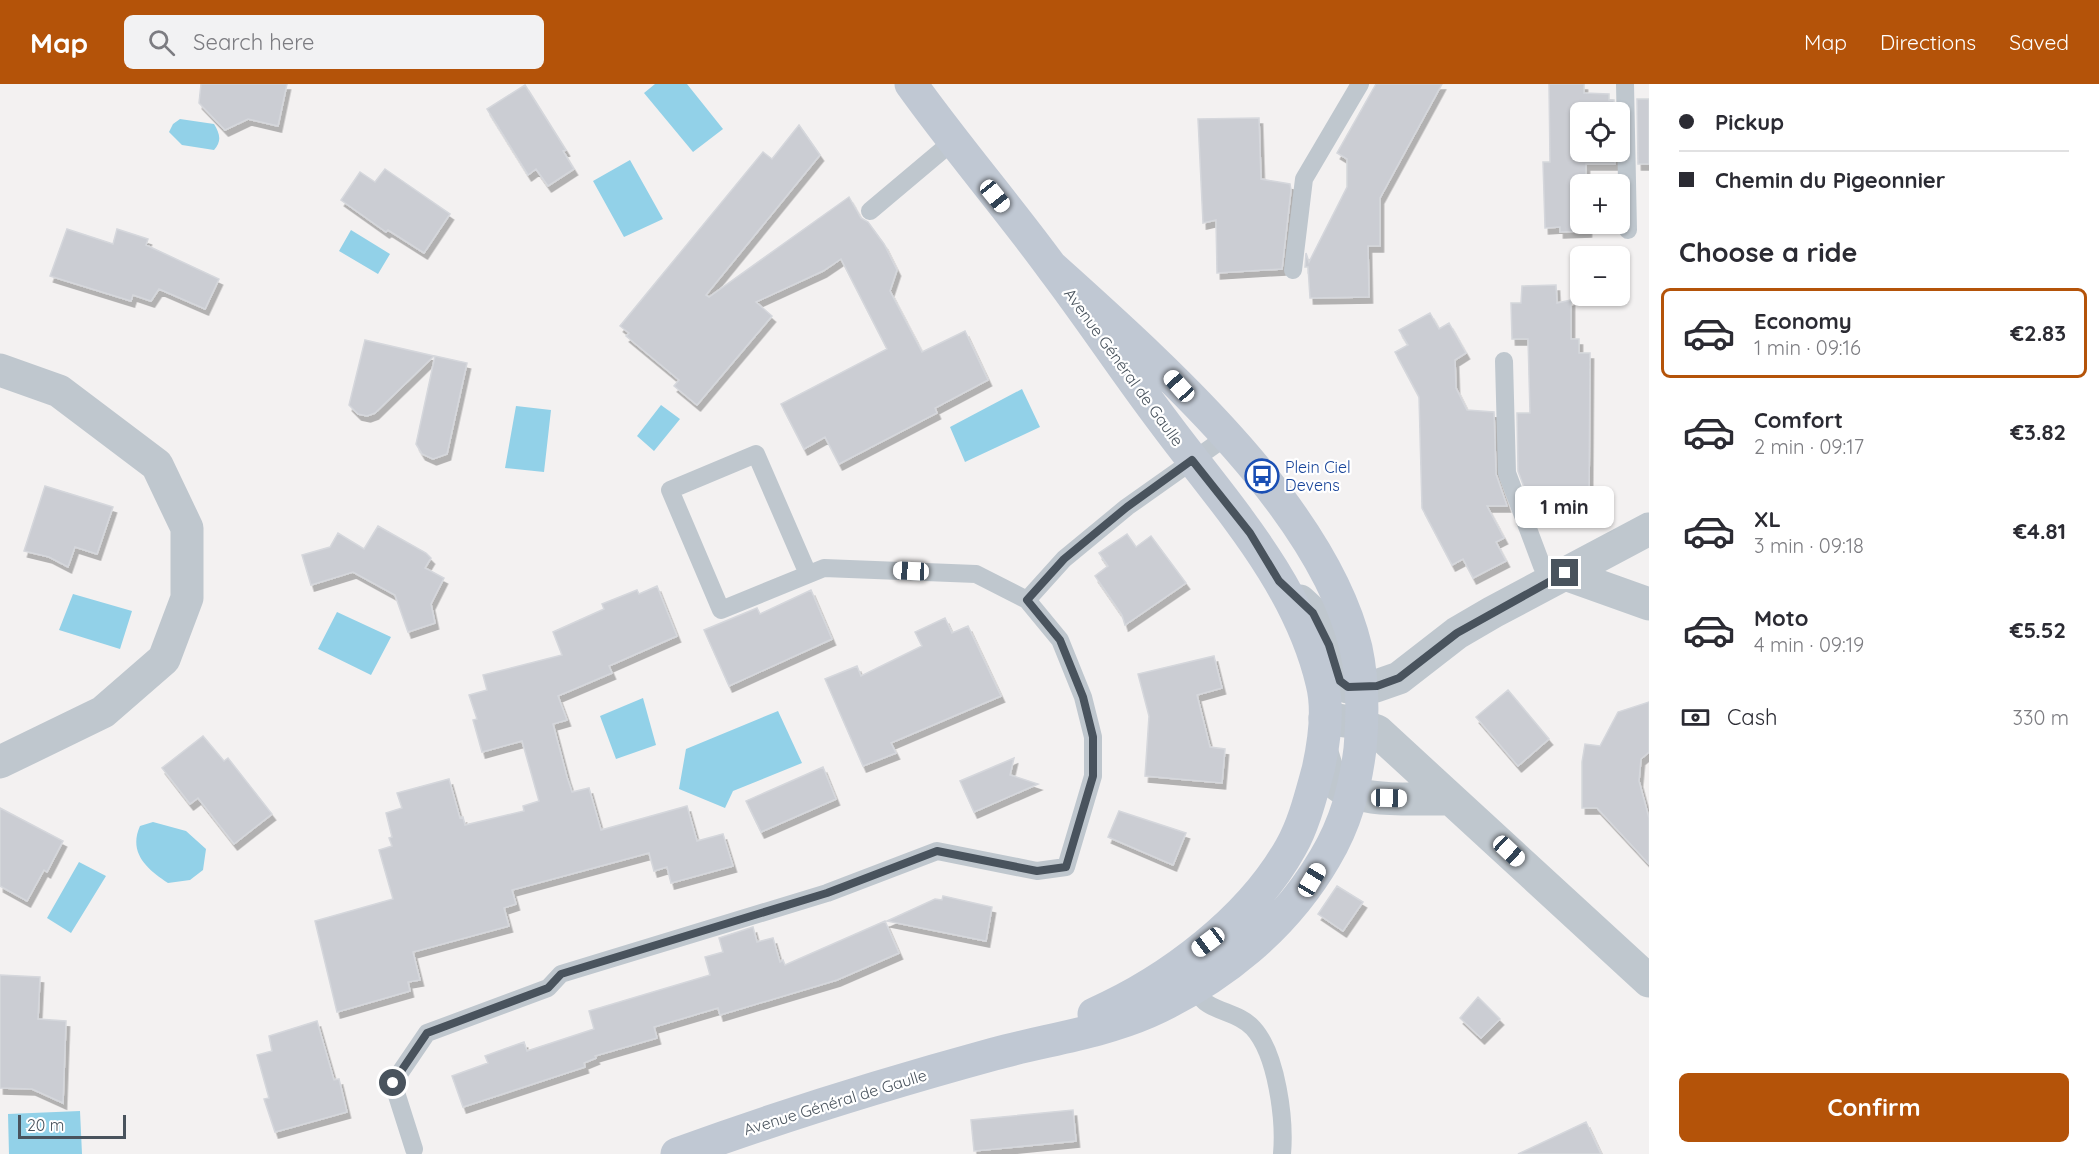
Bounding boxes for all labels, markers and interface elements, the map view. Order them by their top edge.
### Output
search box [124,15,544,69]
text: Map [30,25,88,60]
icon: search [145,26,178,59]
text: Search here [193,28,315,56]
text: Map [1804,29,1847,55]
text: Directions [1880,29,1976,55]
text: Saved [2009,29,2069,55]
map controls [1570,102,1630,306]
button: locate [1570,102,1630,162]
text: Pickup [1715,108,1784,136]
text: Chemin du Pigeonnier [1715,166,1945,194]
button: + [1570,174,1630,234]
car [977,176,1013,216]
text: Choose a ride [1679,235,1857,269]
button: − [1570,246,1630,306]
street label: Avenue Général de Gaulle [1060,284,1188,450]
icon: car [1682,306,1736,360]
text: Economy [1754,307,1852,335]
text: €2.83 [2010,319,2066,347]
text: 1 min · 09:16 [1754,335,1861,360]
car [1160,367,1198,405]
icon: car [1682,405,1736,459]
text: Comfort [1754,406,1843,434]
text: €3.82 [2010,418,2066,446]
text: 2 min · 09:17 [1754,434,1864,459]
place label: Plein Ciel Devens [1285,457,1351,495]
bus stop icon: Plein Ciel Devens [1244,458,1280,494]
callout: 1 min [1516,486,1614,528]
text: 1 min [1540,494,1589,519]
icon: car [1682,504,1736,558]
text: XL [1754,505,1781,533]
text: €4.81 [2013,517,2066,545]
text: 3 min · 09:18 [1754,533,1864,558]
route end [1551,559,1578,586]
car [893,561,929,581]
icon: car [1682,603,1736,657]
text: Moto [1754,604,1808,632]
text: €5.52 [2010,616,2066,644]
text: 4 min · 09:19 [1754,632,1864,657]
icon: cash [1679,701,1712,734]
text: Cash [1727,703,1778,731]
text: 330 m [2012,705,2069,730]
car [1371,789,1407,807]
car [1490,832,1528,870]
car [1295,860,1329,900]
car [1188,924,1228,960]
street label: Avenue Général de Gaulle [741,1065,929,1139]
route start [379,1069,406,1096]
button: Confirm [1679,1073,2069,1142]
scale bar [18,1112,126,1140]
text: 20 m [27,1115,64,1135]

